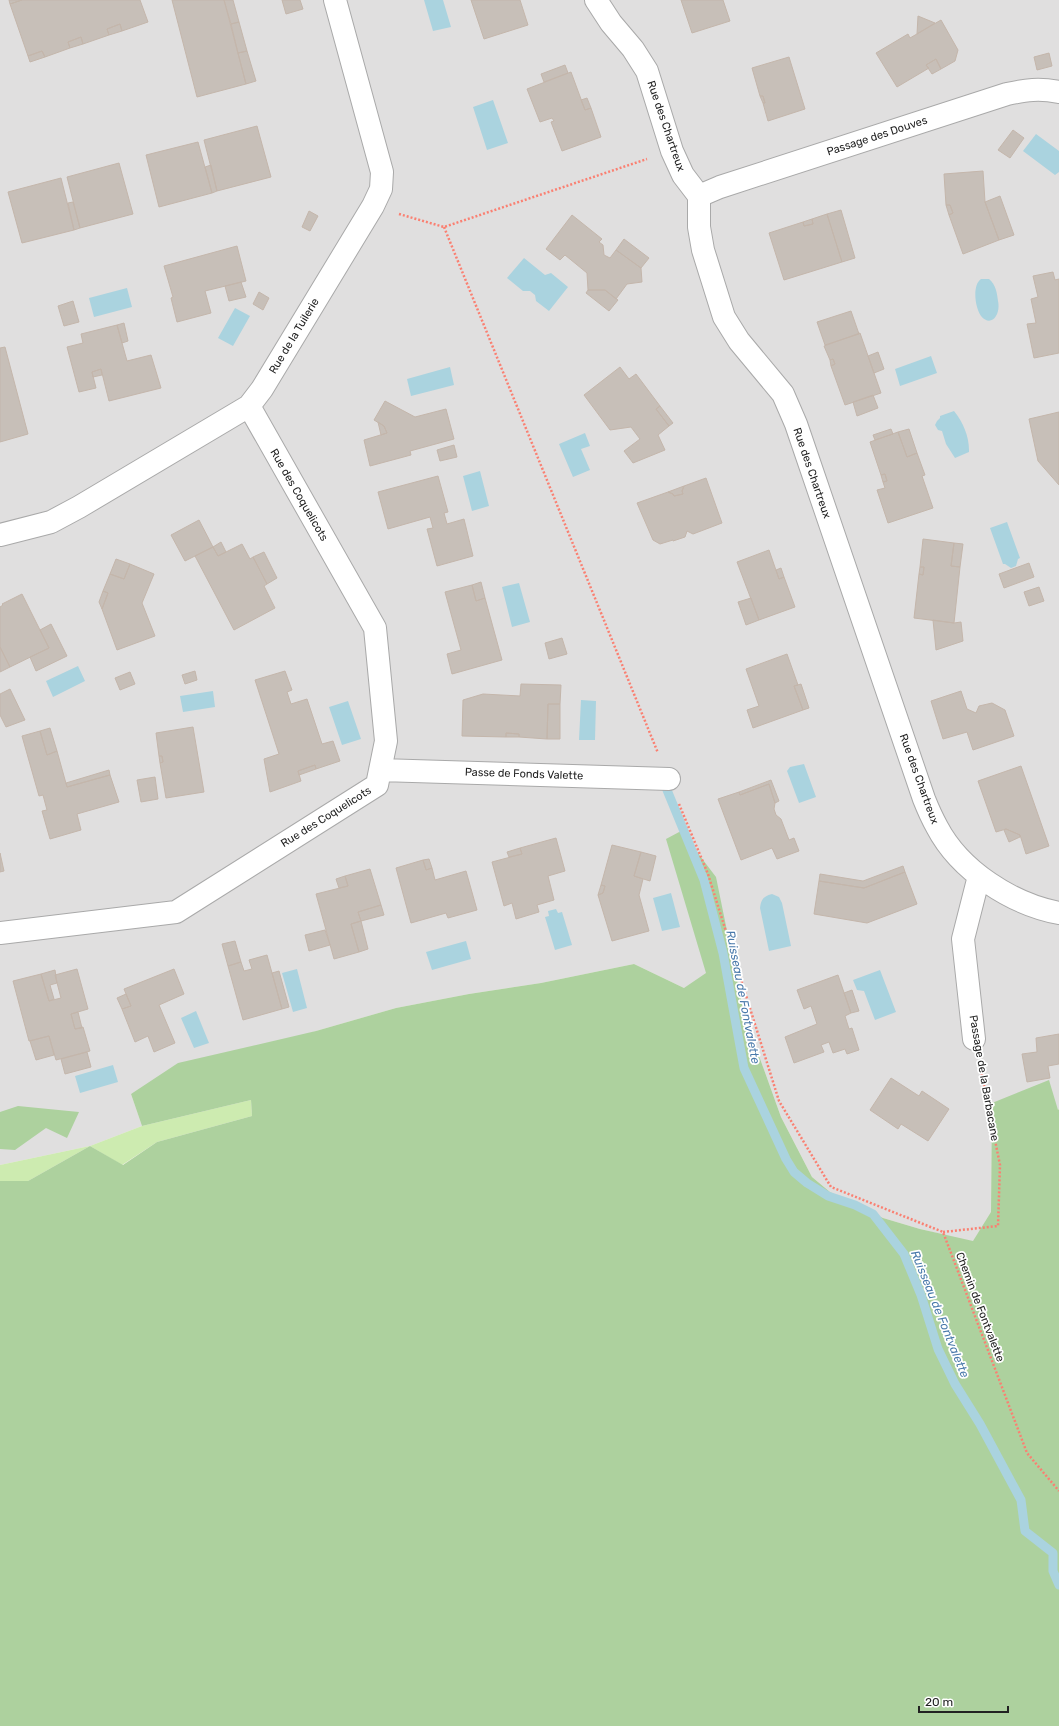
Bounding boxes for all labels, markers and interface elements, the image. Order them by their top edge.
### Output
street label: Rue des Chartreux [644,79,688,173]
street label: Passage des Douves [825,113,929,158]
street label: Rue de la Tuilerie [266,296,322,376]
street label: Rue des Chartreux [790,426,834,520]
street label: Rue des Coquelicots [267,447,331,544]
street label: Rue des Chartreux [897,732,941,826]
street label: Passe de Fonds Valette [465,765,583,783]
street label: Rue des Coquelicots [278,784,374,850]
water label: Ruisseau de Fontvalette [723,929,763,1065]
street label: Passage de la Barbacane [967,1014,1001,1142]
water label: Ruisseau de Fontvalette [908,1248,972,1380]
street label: Chemin de Fontvalette [953,1250,1007,1364]
scale bar [919,1688,1008,1714]
text: 20 m [925,1695,953,1709]

